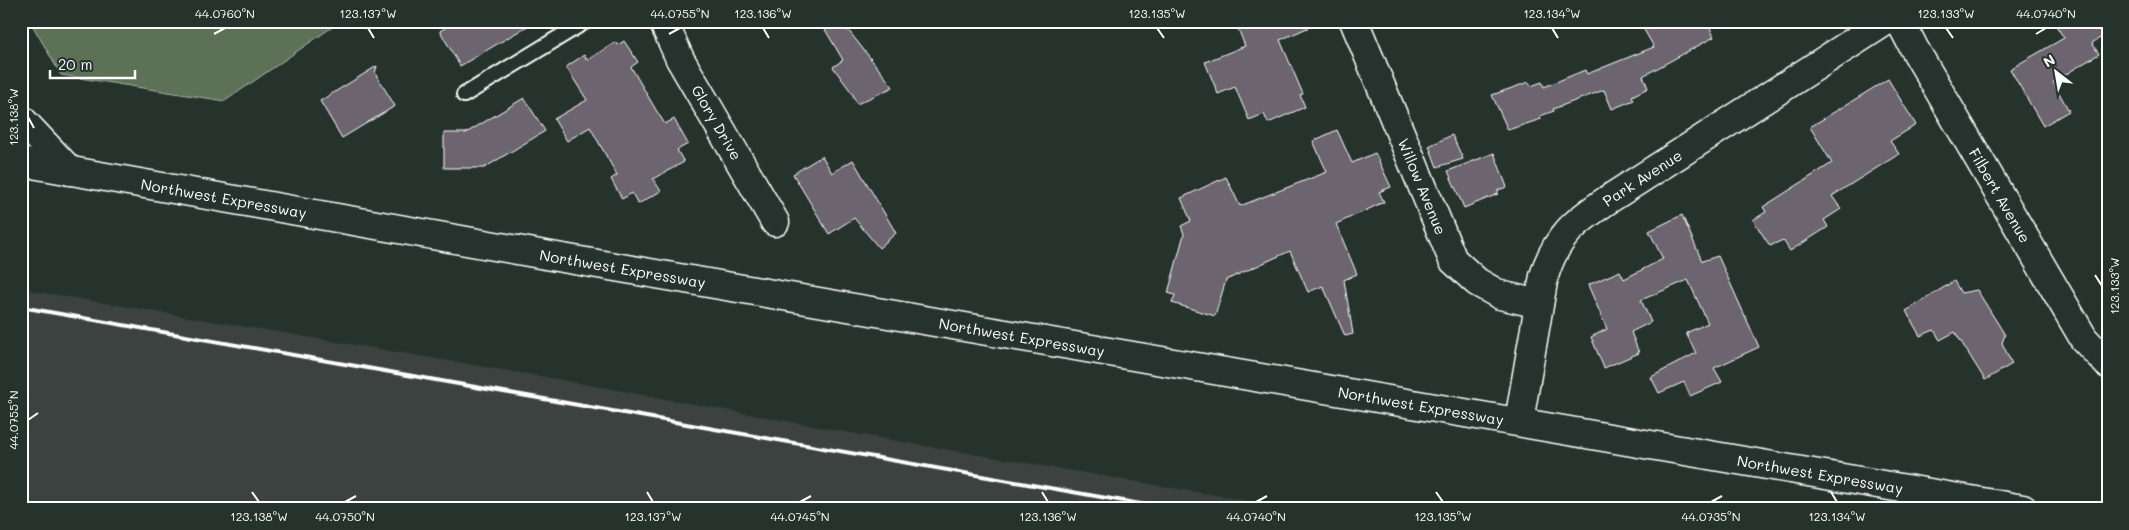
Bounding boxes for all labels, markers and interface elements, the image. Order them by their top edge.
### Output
text: 44.0760°N [195,5,255,21]
text: 123.137°W [340,5,396,21]
text: 44.0755°N [650,5,710,21]
text: 123.136°W [734,5,792,21]
text: 123.135°W [1128,5,1186,21]
text: 123.134°W [1523,5,1581,21]
text: 123.133°W [1917,5,1975,21]
text: 44.0740°N [2016,5,2076,21]
scale bar [50,48,135,80]
north arrow [2032,48,2082,98]
text: N [2040,50,2059,71]
text: 20 m [58,54,92,74]
street label: Glory Drive [687,81,747,164]
text: 123.138°W [5,88,21,146]
street label: Willow Avenue [1394,135,1451,238]
street label: Filbert Avenue [1965,144,2036,246]
street label: Park Avenue [1598,145,1686,211]
street label: Northwest Expressway [139,173,308,223]
street label: Northwest Expressway [538,244,707,292]
text: 123.133°W [2106,257,2122,315]
street label: Northwest Expressway [937,313,1106,361]
street label: Northwest Expressway [1336,381,1506,430]
text: 44.0755°N [5,390,21,450]
street label: Northwest Expressway [1736,450,1905,498]
text: 123.138°W [230,508,288,524]
text: 44.0750°N [315,508,375,524]
text: 123.137°W [625,508,681,524]
text: 44.0745°N [770,508,830,524]
text: 123.136°W [1019,508,1077,524]
text: 44.0740°N [1226,508,1286,524]
text: 123.135°W [1414,508,1472,524]
text: 44.0735°N [1681,508,1741,524]
text: 123.134°W [1808,508,1866,524]

